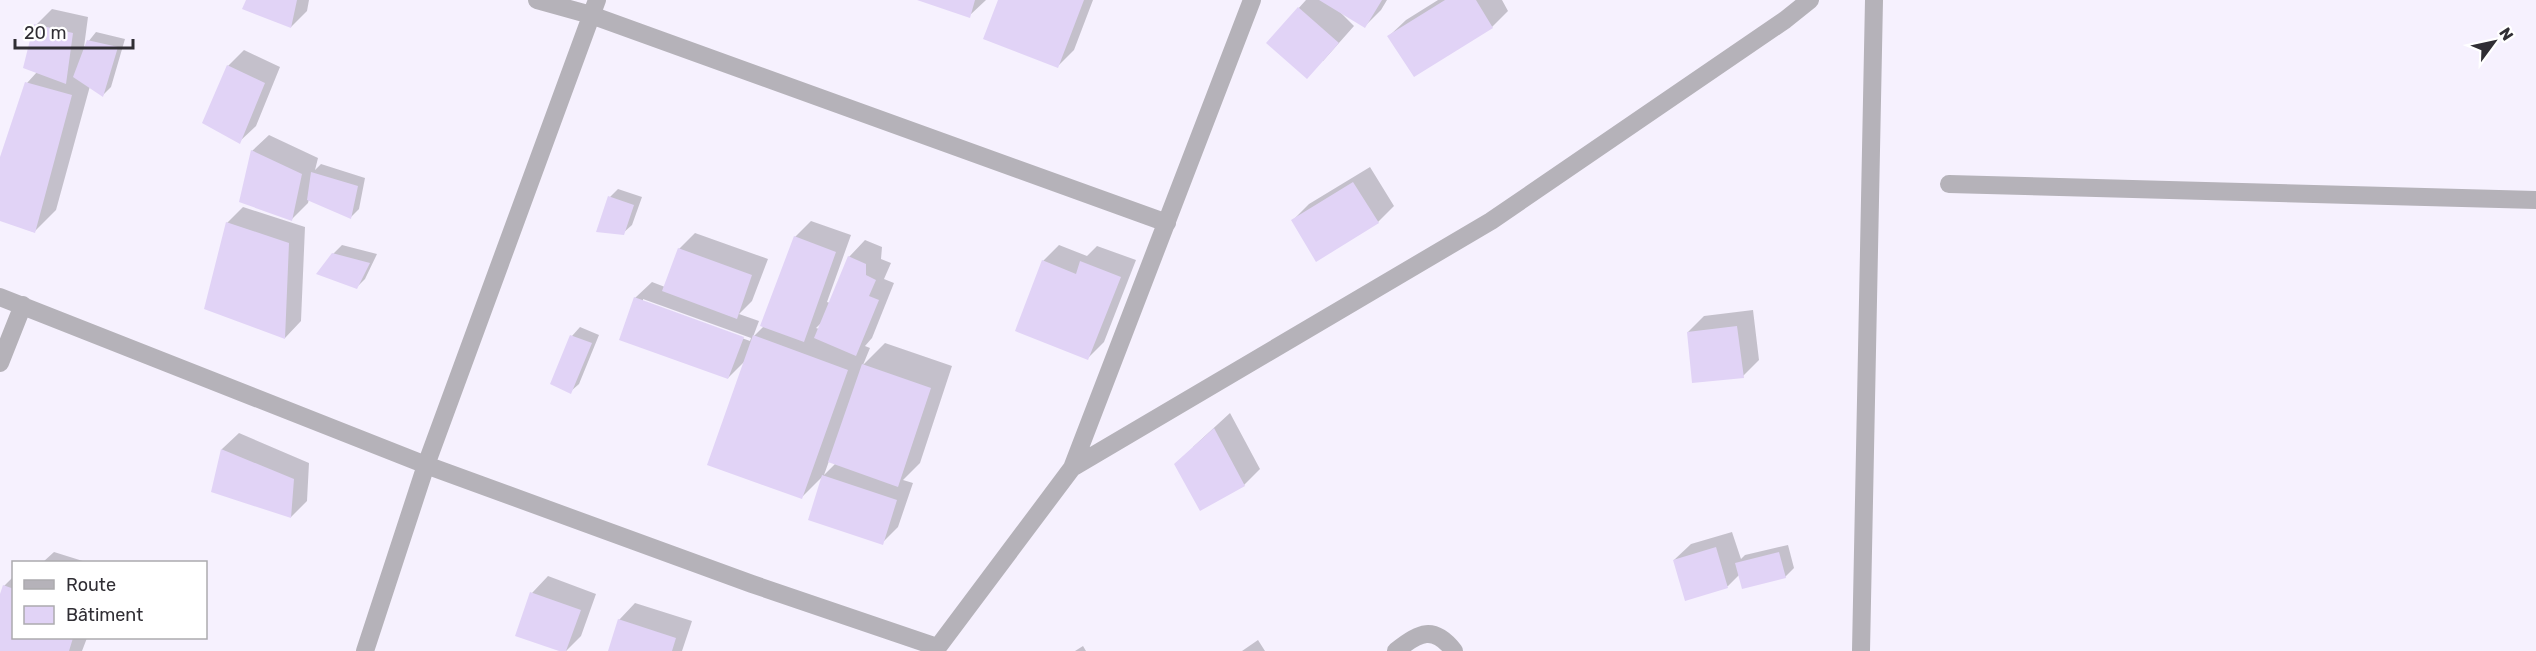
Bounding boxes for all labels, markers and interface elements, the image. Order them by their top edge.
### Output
scale bar [15,12,134,50]
north arrow [2464,12,2524,72]
text: 20 m [24,22,66,44]
text: N [2495,24,2517,44]
legend [12,561,207,639]
text: Route [66,574,116,596]
text: Bâtiment [66,604,143,626]

